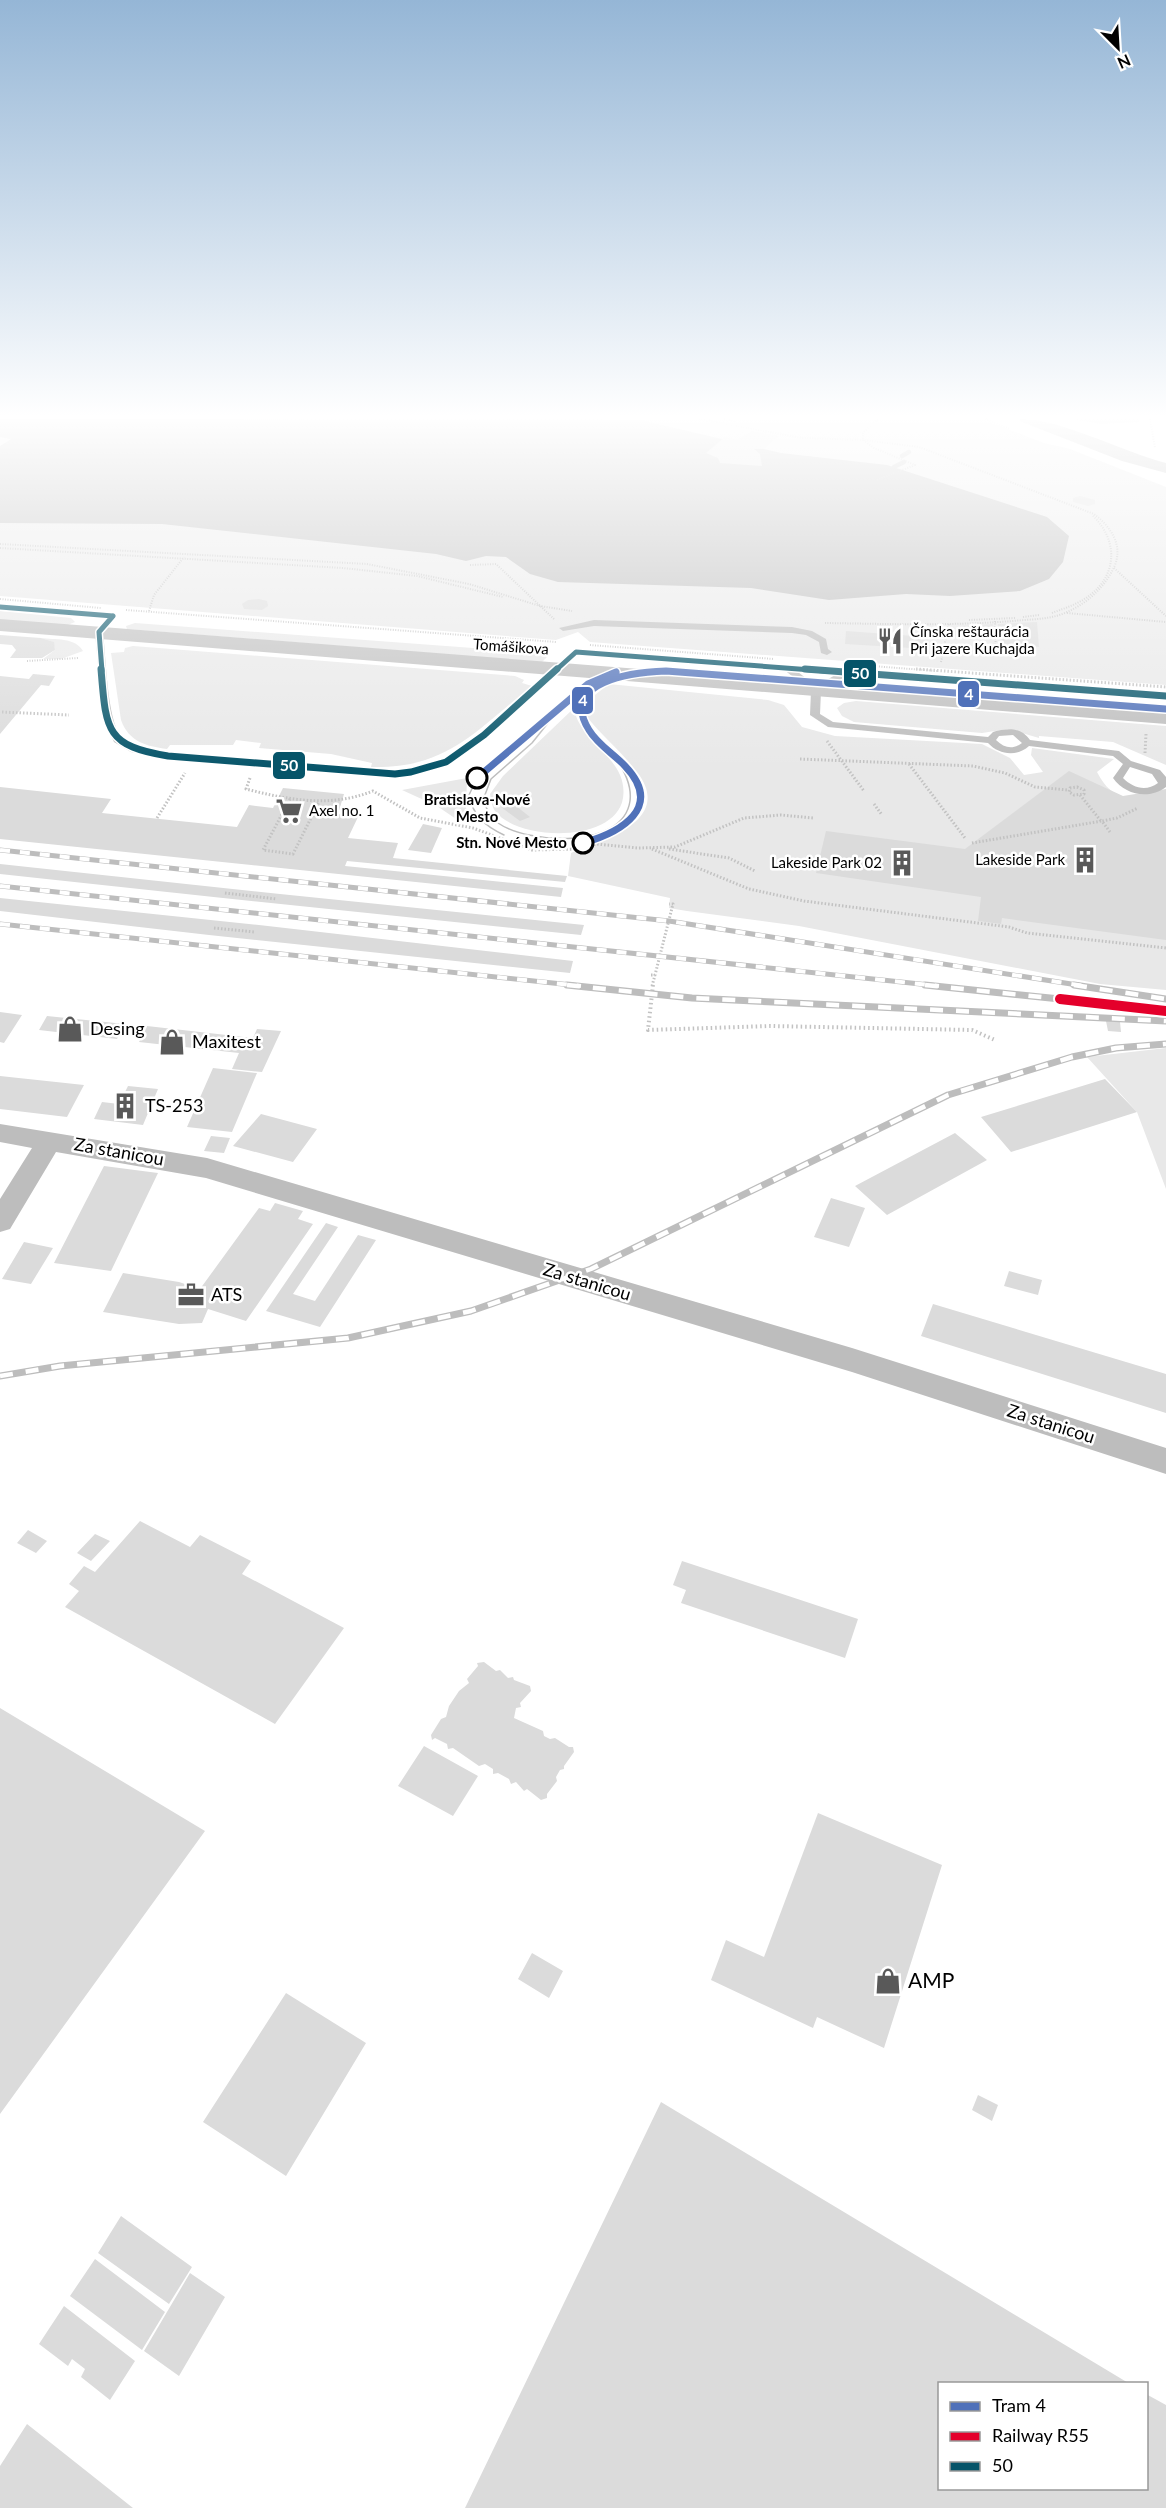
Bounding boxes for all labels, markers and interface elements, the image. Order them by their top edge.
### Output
north arrow [1088,18,1148,78]
text: N [1115,51,1134,73]
place label: Čínska reštaurácia Pri jazere Kuchajda [910,622,1035,657]
restaurant icon: Čínska reštaurácia Pri jazere Kuchajda [875,626,905,656]
street label: Tomášikova [473,634,550,658]
line badge: 50 [843,659,877,688]
text: 50 [851,663,869,682]
line badge: 4 [957,680,980,708]
text: 4 [964,684,974,703]
line badge: 4 [571,686,594,715]
text: 4 [578,690,588,709]
line badge: 50 [272,751,306,780]
text: 50 [280,755,298,774]
marker: Bratislava-Nové Mesto [466,767,488,789]
place label: Bratislava-Nové Mesto [424,790,530,825]
supermarket icon: Axel no. 1 [274,796,304,826]
place label: Axel no. 1 [309,801,375,819]
marker: Stn. Nové Mesto [572,832,594,854]
place label: Stn. Nové Mesto [456,833,567,851]
building icon: Lakeside Park [1070,845,1100,875]
building icon: Lakeside Park 02 [887,848,917,878]
place label: Lakeside Park [975,850,1065,868]
place label: Lakeside Park 02 [771,853,882,871]
shop icon: Desing [55,1014,85,1044]
place label: Desing [90,1017,145,1039]
shop icon: Maxitest [157,1027,187,1057]
place label: Maxitest [192,1030,261,1052]
building icon: TS-253 [110,1091,140,1121]
place label: TS-253 [145,1094,203,1116]
street label: Za stanicou [73,1132,166,1170]
street label: Za stanicou [541,1257,634,1305]
office icon: ATS [176,1280,206,1310]
place label: ATS [211,1283,242,1305]
street label: Za stanicou [1005,1399,1098,1448]
shop icon: AMP [873,1966,903,1996]
place label: AMP [908,1967,954,1992]
legend [938,2382,1148,2490]
text: Tram 4 [992,2394,1046,2416]
text: Railway R55 [992,2424,1089,2446]
text: 50 [992,2454,1013,2476]

